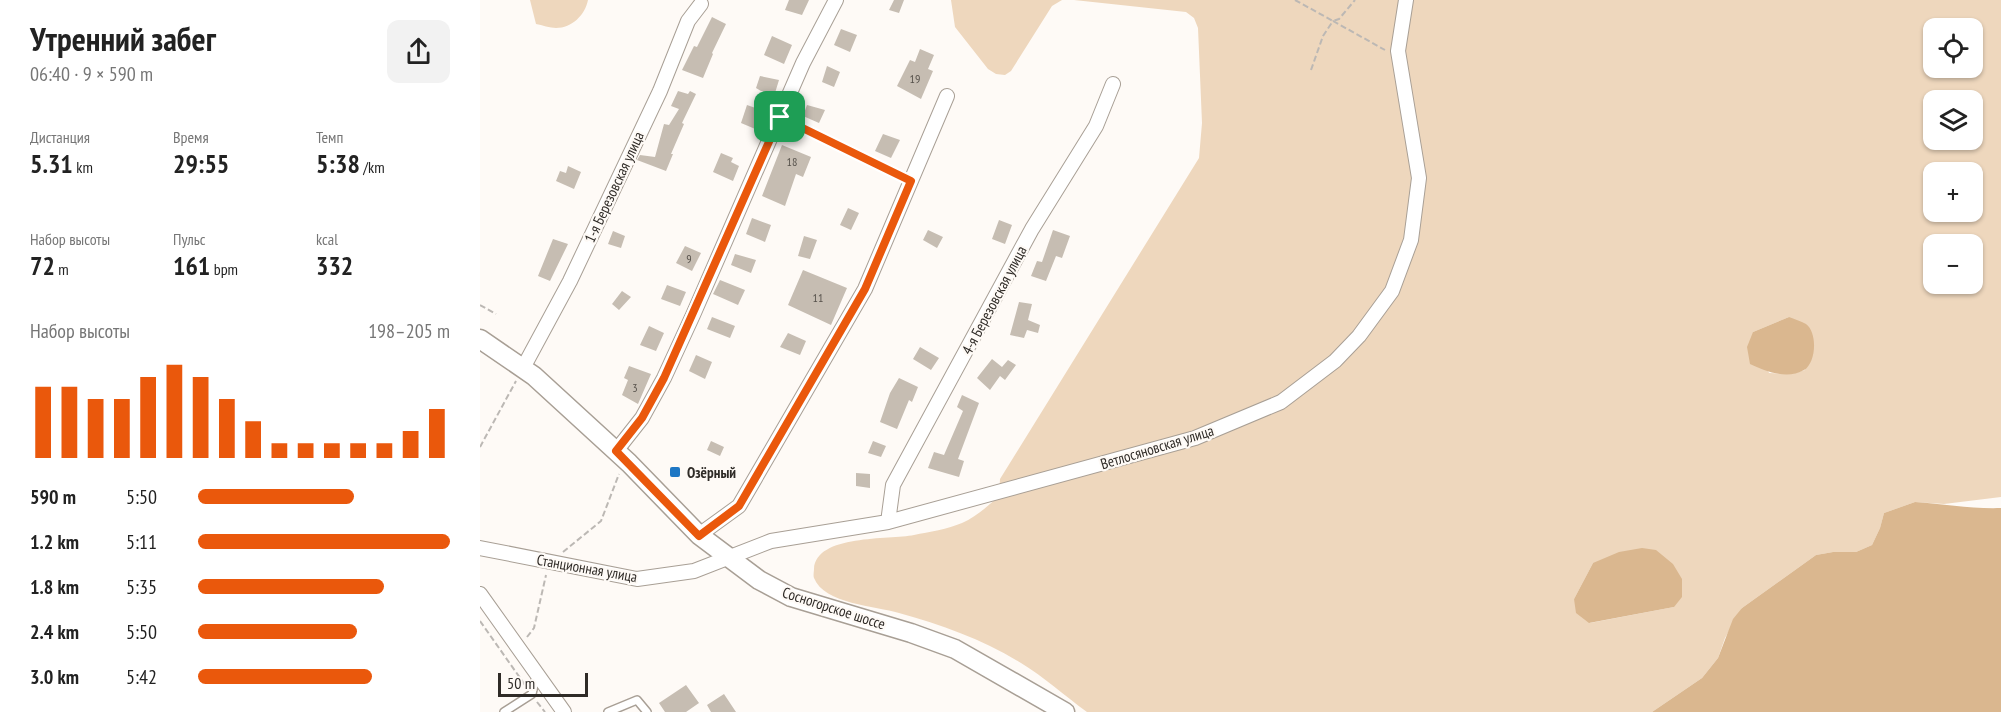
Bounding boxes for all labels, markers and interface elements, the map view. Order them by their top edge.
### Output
text: Утренний забег [30,17,216,60]
map controls [1923,18,1983,294]
button: locate [1923,18,1983,78]
button: share [387,20,450,83]
text: 06:40 · 9 × 590 m [30,61,153,87]
house number: 19 [910,71,920,86]
button: layers [1923,90,1983,150]
pin [754,91,805,142]
icon: arrive [763,100,796,133]
text: Дистанция [30,127,90,147]
text: Время [173,127,209,147]
text: Темп [316,127,343,147]
street label: 1-я Березовская улица [580,128,648,246]
text: 5.31 [30,147,73,180]
text: 29:55 [173,147,229,180]
text: 5:38 [316,147,360,180]
house number: 18 [787,154,797,169]
text: km [73,157,93,177]
text: /km [360,157,385,177]
button: + [1923,162,1983,222]
text: Набор высоты [30,229,110,249]
text: Пульс [173,229,205,249]
text: kcal [316,229,338,249]
button: − [1923,234,1983,294]
street label: 4-я Березовская улица [957,242,1031,358]
text: 72 [30,249,55,282]
text: 161 [173,249,210,282]
text: 332 [316,249,353,282]
house number: 9 [686,251,692,266]
text: m [55,259,69,279]
text: bpm [210,259,238,279]
house number: 11 [813,290,823,305]
text: Набор высоты [30,318,130,344]
text: 198–205 m [368,318,450,344]
house number: 3 [632,380,638,395]
street label: Ветлосяновская улица [1098,421,1216,473]
place label: Озёрный [687,463,736,482]
marker: Озёрный [668,465,682,479]
text: 590 m [30,484,76,510]
text: 5:50 [126,484,157,510]
text: 1.2 km [30,529,79,555]
text: 5:11 [126,529,157,555]
street label: Станционная улица [535,550,639,586]
text: 1.8 km [30,574,79,600]
text: 5:35 [126,574,157,600]
street label: Сосногорское шоссе [780,582,888,634]
text: 2.4 km [30,619,79,645]
text: 5:50 [126,619,157,645]
text: 3.0 km [30,664,79,690]
text: 5:42 [126,664,157,690]
scale bar [498,670,588,698]
text: 50 m [507,673,535,693]

